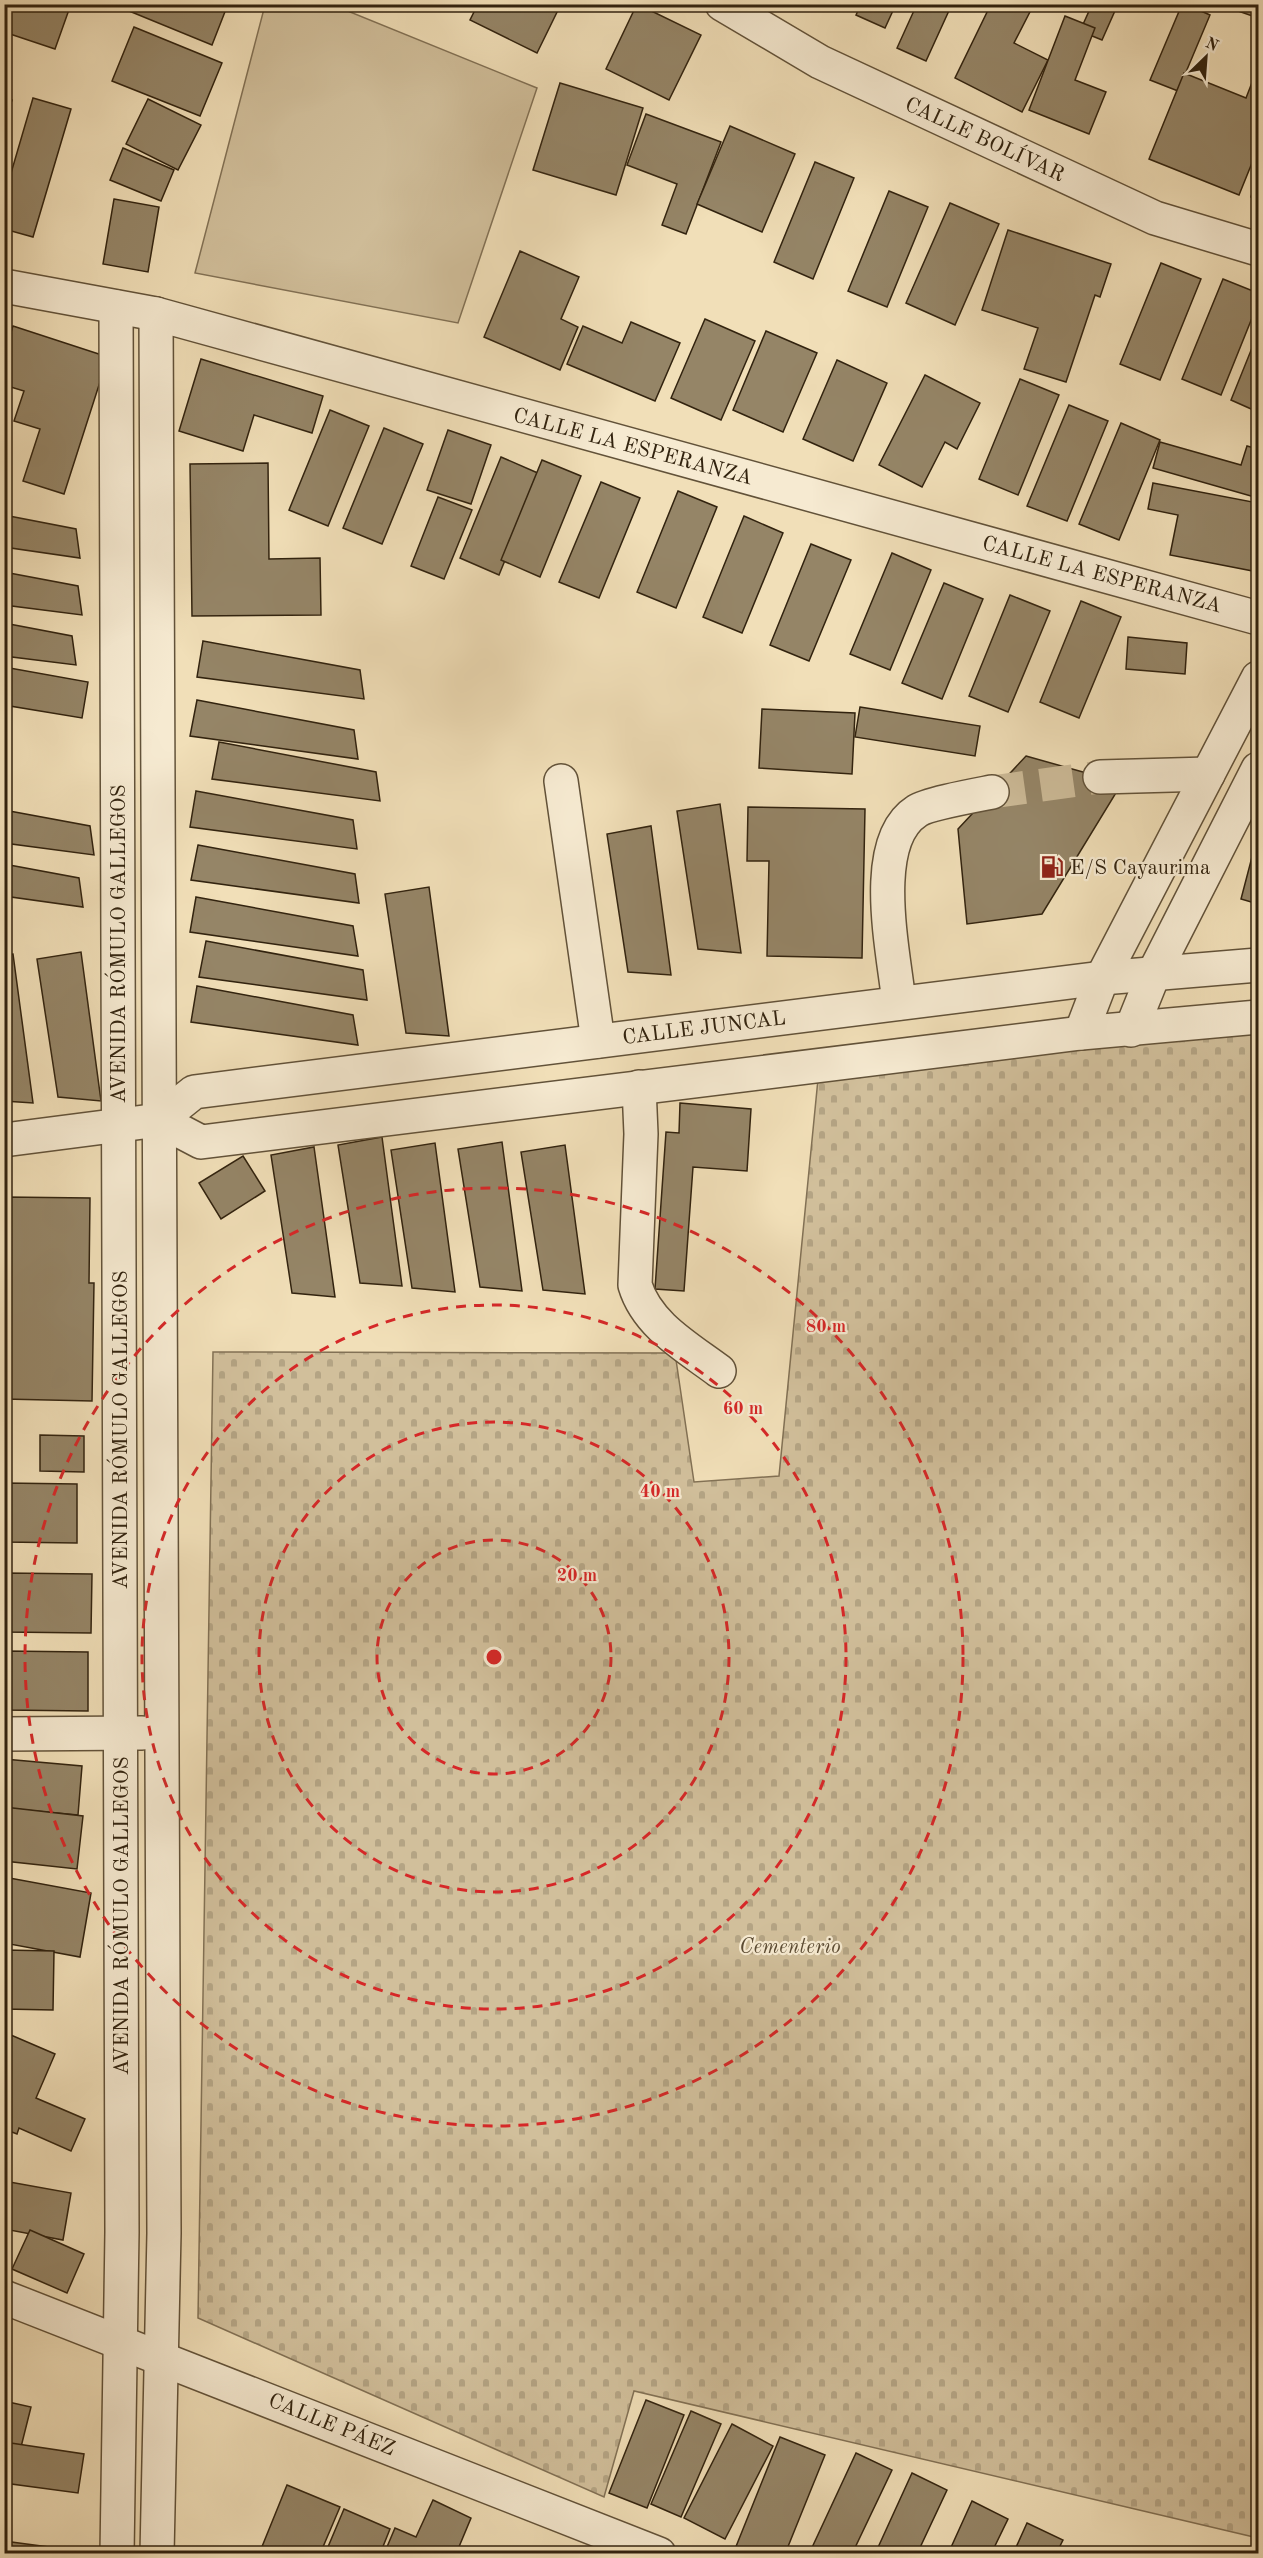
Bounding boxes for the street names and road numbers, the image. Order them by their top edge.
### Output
street label: CALLE BOLÍVAR [901,91,1069,187]
street label: CALLE LA ESPERANZA [511,405,755,490]
street label: CALLE LA ESPERANZA [980,533,1224,618]
street label: AVENIDA RÓMULO GALLEGOS [104,784,130,1104]
street label: CALLE JUNCAL [621,1008,787,1049]
street label: AVENIDA RÓMULO GALLEGOS [106,1270,132,1590]
street label: AVENIDA RÓMULO GALLEGOS [107,1756,133,2076]
street label: CALLE PÁEZ [265,2387,399,2460]

